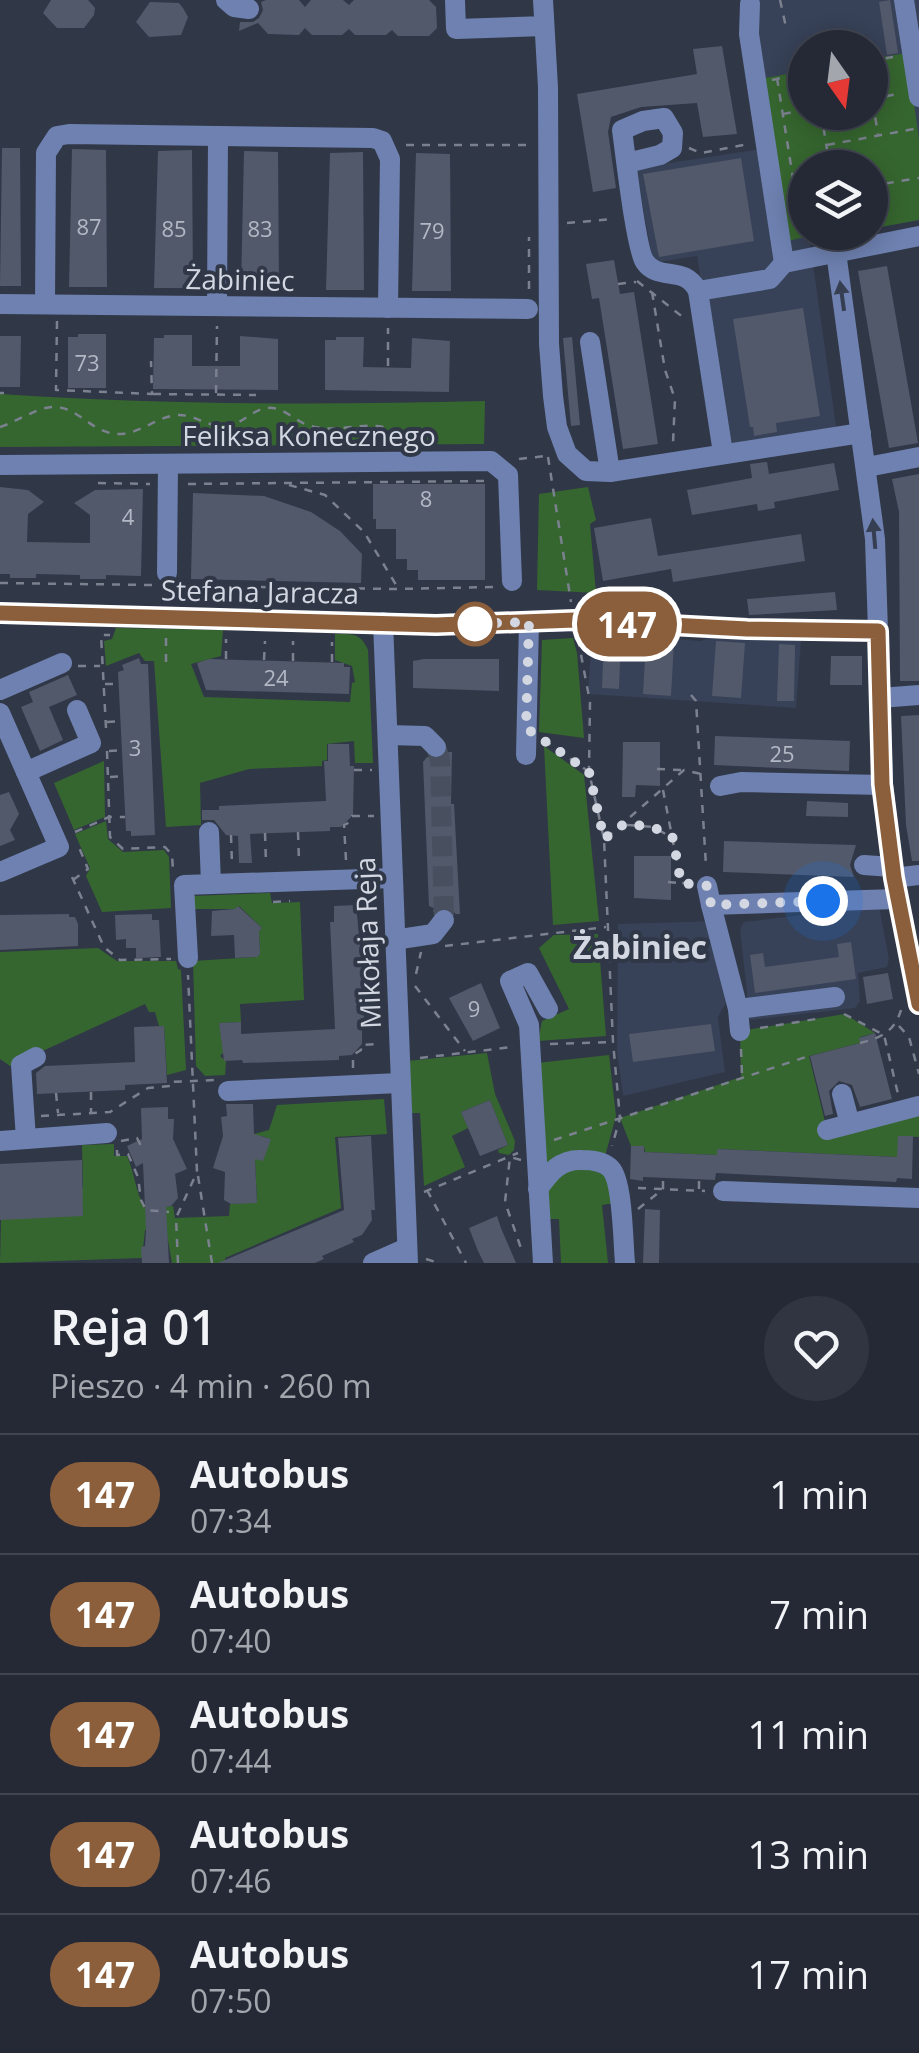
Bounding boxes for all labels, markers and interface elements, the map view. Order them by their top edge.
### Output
north arrow [788,30,888,130]
map controls [788,30,888,250]
button: layers [788,150,888,250]
house number: 87 [76,211,102,241]
house number: 85 [161,213,187,243]
house number: 83 [247,213,273,243]
house number: 79 [419,215,445,245]
street label: Żabiniec [185,259,295,299]
one-way arrow [833,279,849,311]
house number: 73 [74,347,100,377]
street label: Feliksa Konecznego [182,416,436,454]
house number: 8 [420,483,432,513]
house number: 4 [122,501,135,531]
one-way arrow [866,517,882,549]
street label: Stefana Jaracza [161,570,359,612]
line badge: 147 [570,592,684,656]
text: 147 [597,601,657,648]
unlabelled marker [454,603,496,645]
house number: 24 [263,662,289,692]
house number: 3 [129,732,141,762]
house number: 25 [769,738,795,768]
street label: Mikołaja Reja [345,856,389,1030]
your location [798,876,848,926]
district label: Żabiniec [573,925,707,968]
house number: 9 [468,993,480,1023]
text: Reja 01 [50,1294,217,1359]
button: heart [764,1296,869,1401]
text: Pieszo · 4 min · 260 m [50,1364,372,1407]
text: Autobus [190,1447,349,1499]
text: 1 min [769,1468,869,1520]
text: 147 [75,1471,135,1518]
text: 07:34 [190,1499,272,1542]
text: Autobus [190,1567,349,1619]
text: 7 min [769,1588,869,1640]
text: 147 [75,1591,135,1638]
text: 07:40 [190,1619,272,1662]
text: Autobus [190,1687,349,1739]
text: 11 min [748,1708,869,1760]
text: 147 [75,1711,135,1758]
text: 07:44 [190,1739,272,1782]
text: Autobus [190,1807,349,1859]
text: 13 min [748,1828,869,1880]
text: 147 [75,1831,135,1878]
text: 07:46 [190,1859,272,1902]
text: Autobus [190,1927,349,1979]
text: 17 min [748,1948,869,2000]
text: 147 [75,1951,135,1998]
text: 07:50 [190,1979,272,2022]

